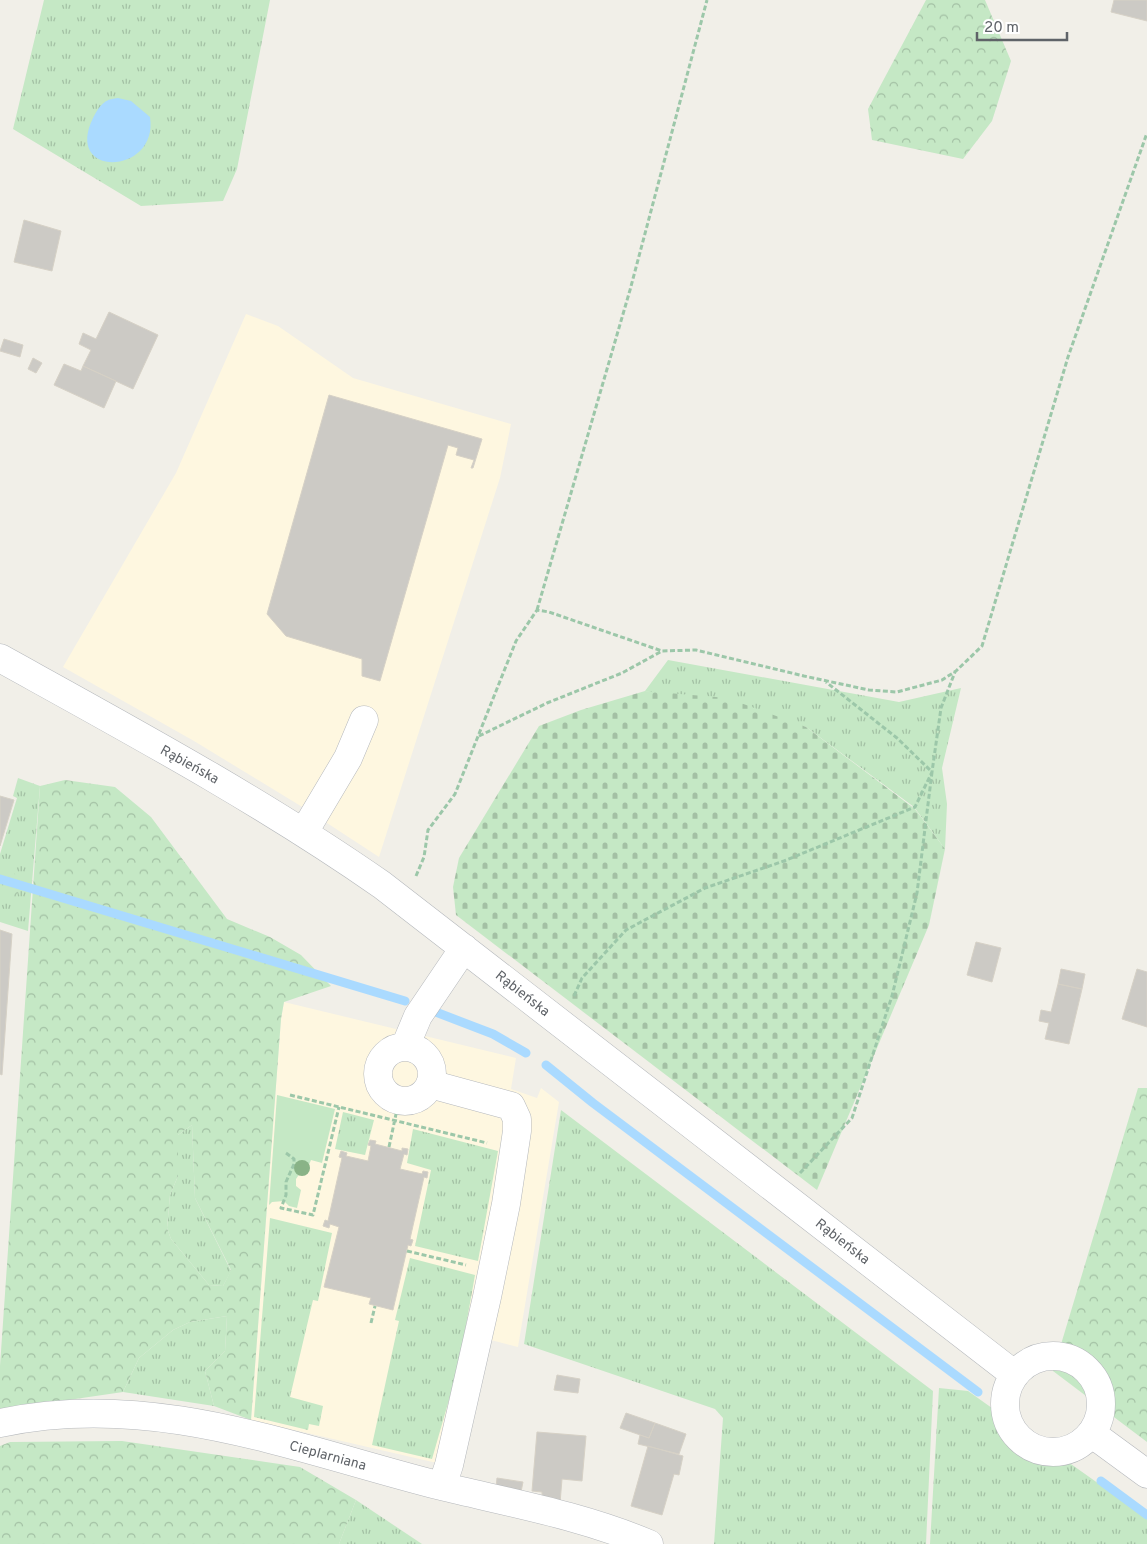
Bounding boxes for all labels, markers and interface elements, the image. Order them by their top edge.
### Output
scale bar [977,10,1067,42]
text: 20 m [984,19,1019,38]
street label: Rąbieńska [157,742,222,788]
street label: Rąbieńska [491,968,553,1021]
street label: Rąbieńska [811,1216,873,1269]
street label: Cieplarniana [287,1438,368,1475]

